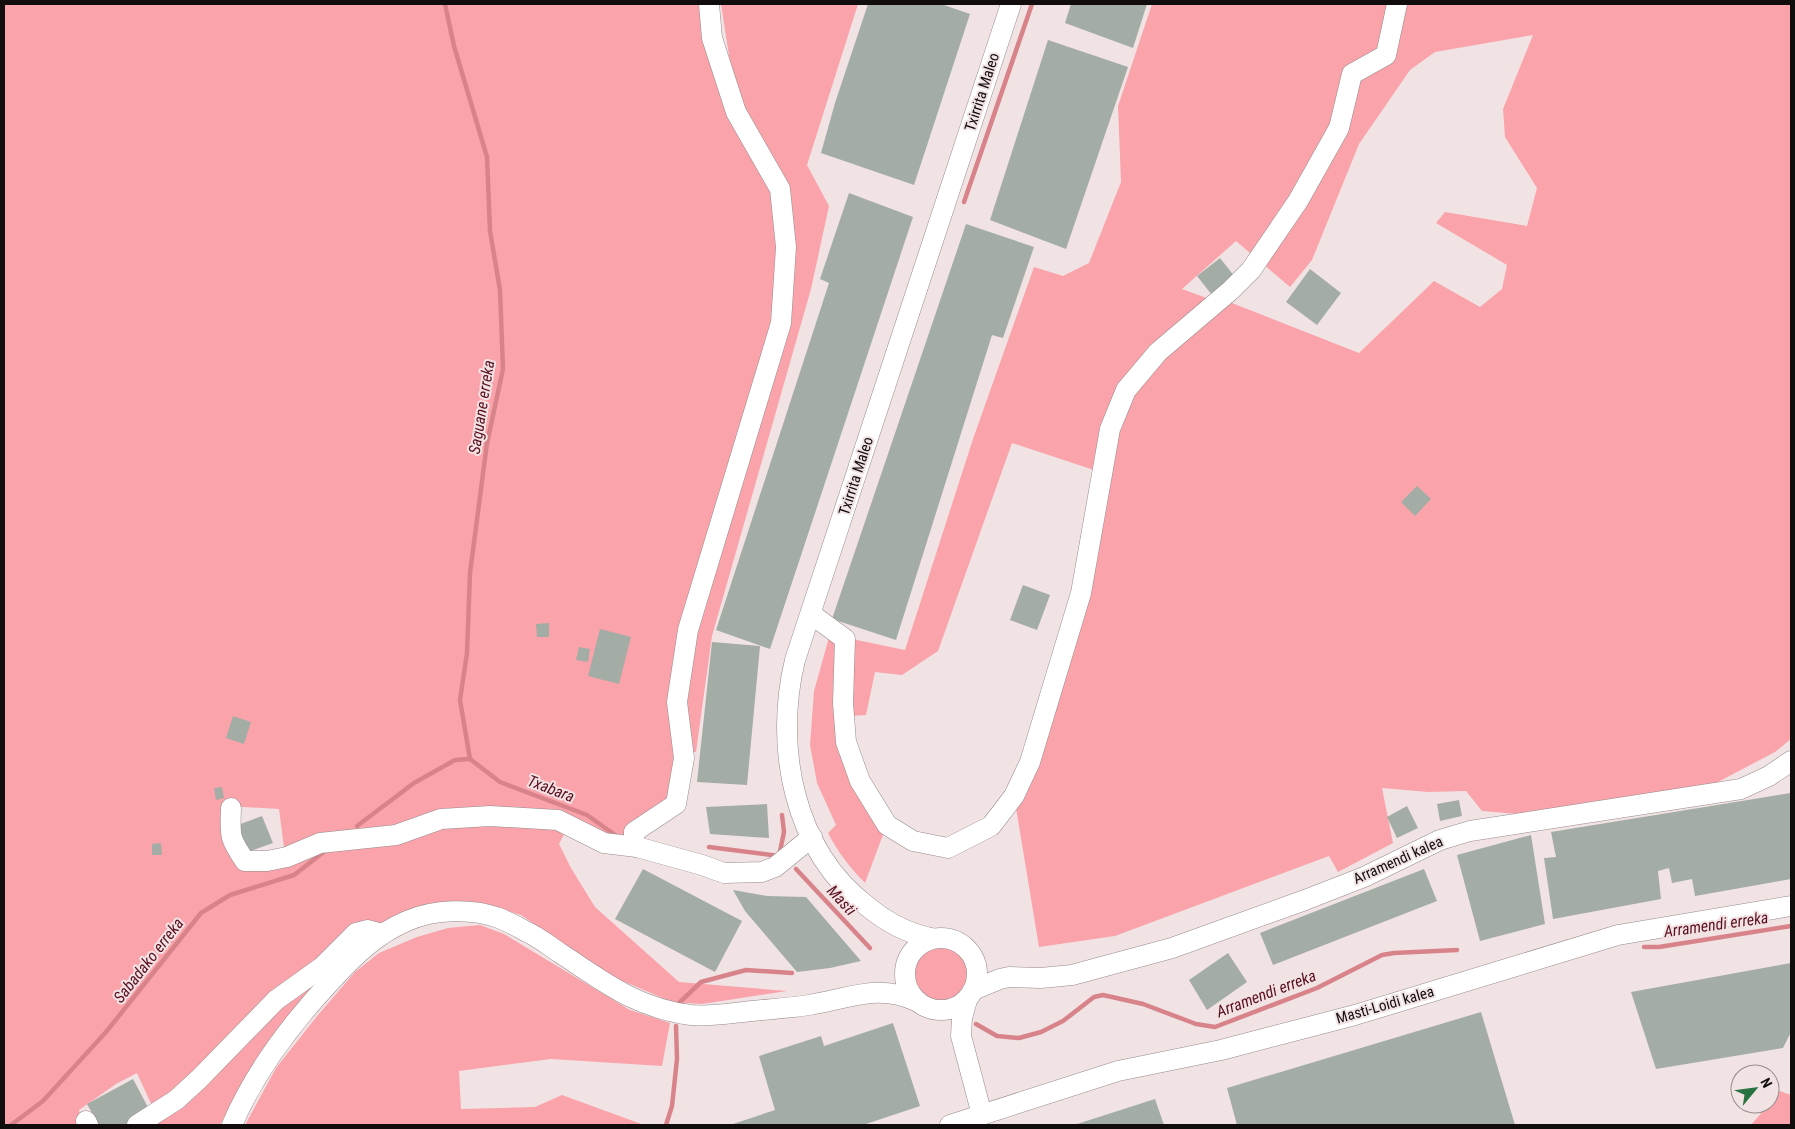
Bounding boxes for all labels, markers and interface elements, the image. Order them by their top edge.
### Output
street label: Txirrita Maleo [961,50,1003,134]
water label: Saguane erreka [465,359,498,455]
street label: Txirrita Maleo [835,434,877,518]
water label: Txabara [525,771,577,806]
street label: Arramendi kalea [1350,832,1446,888]
water label: Masti [823,881,861,920]
water label: Arramendi erreka [1662,908,1769,941]
water label: Sabadako erreka [109,914,187,1007]
water label: Arramendi erreka [1213,966,1319,1022]
street label: Masti-Loidi kalea [1334,982,1436,1028]
north arrow [1730,1064,1780,1114]
text: N [1757,1075,1775,1090]

